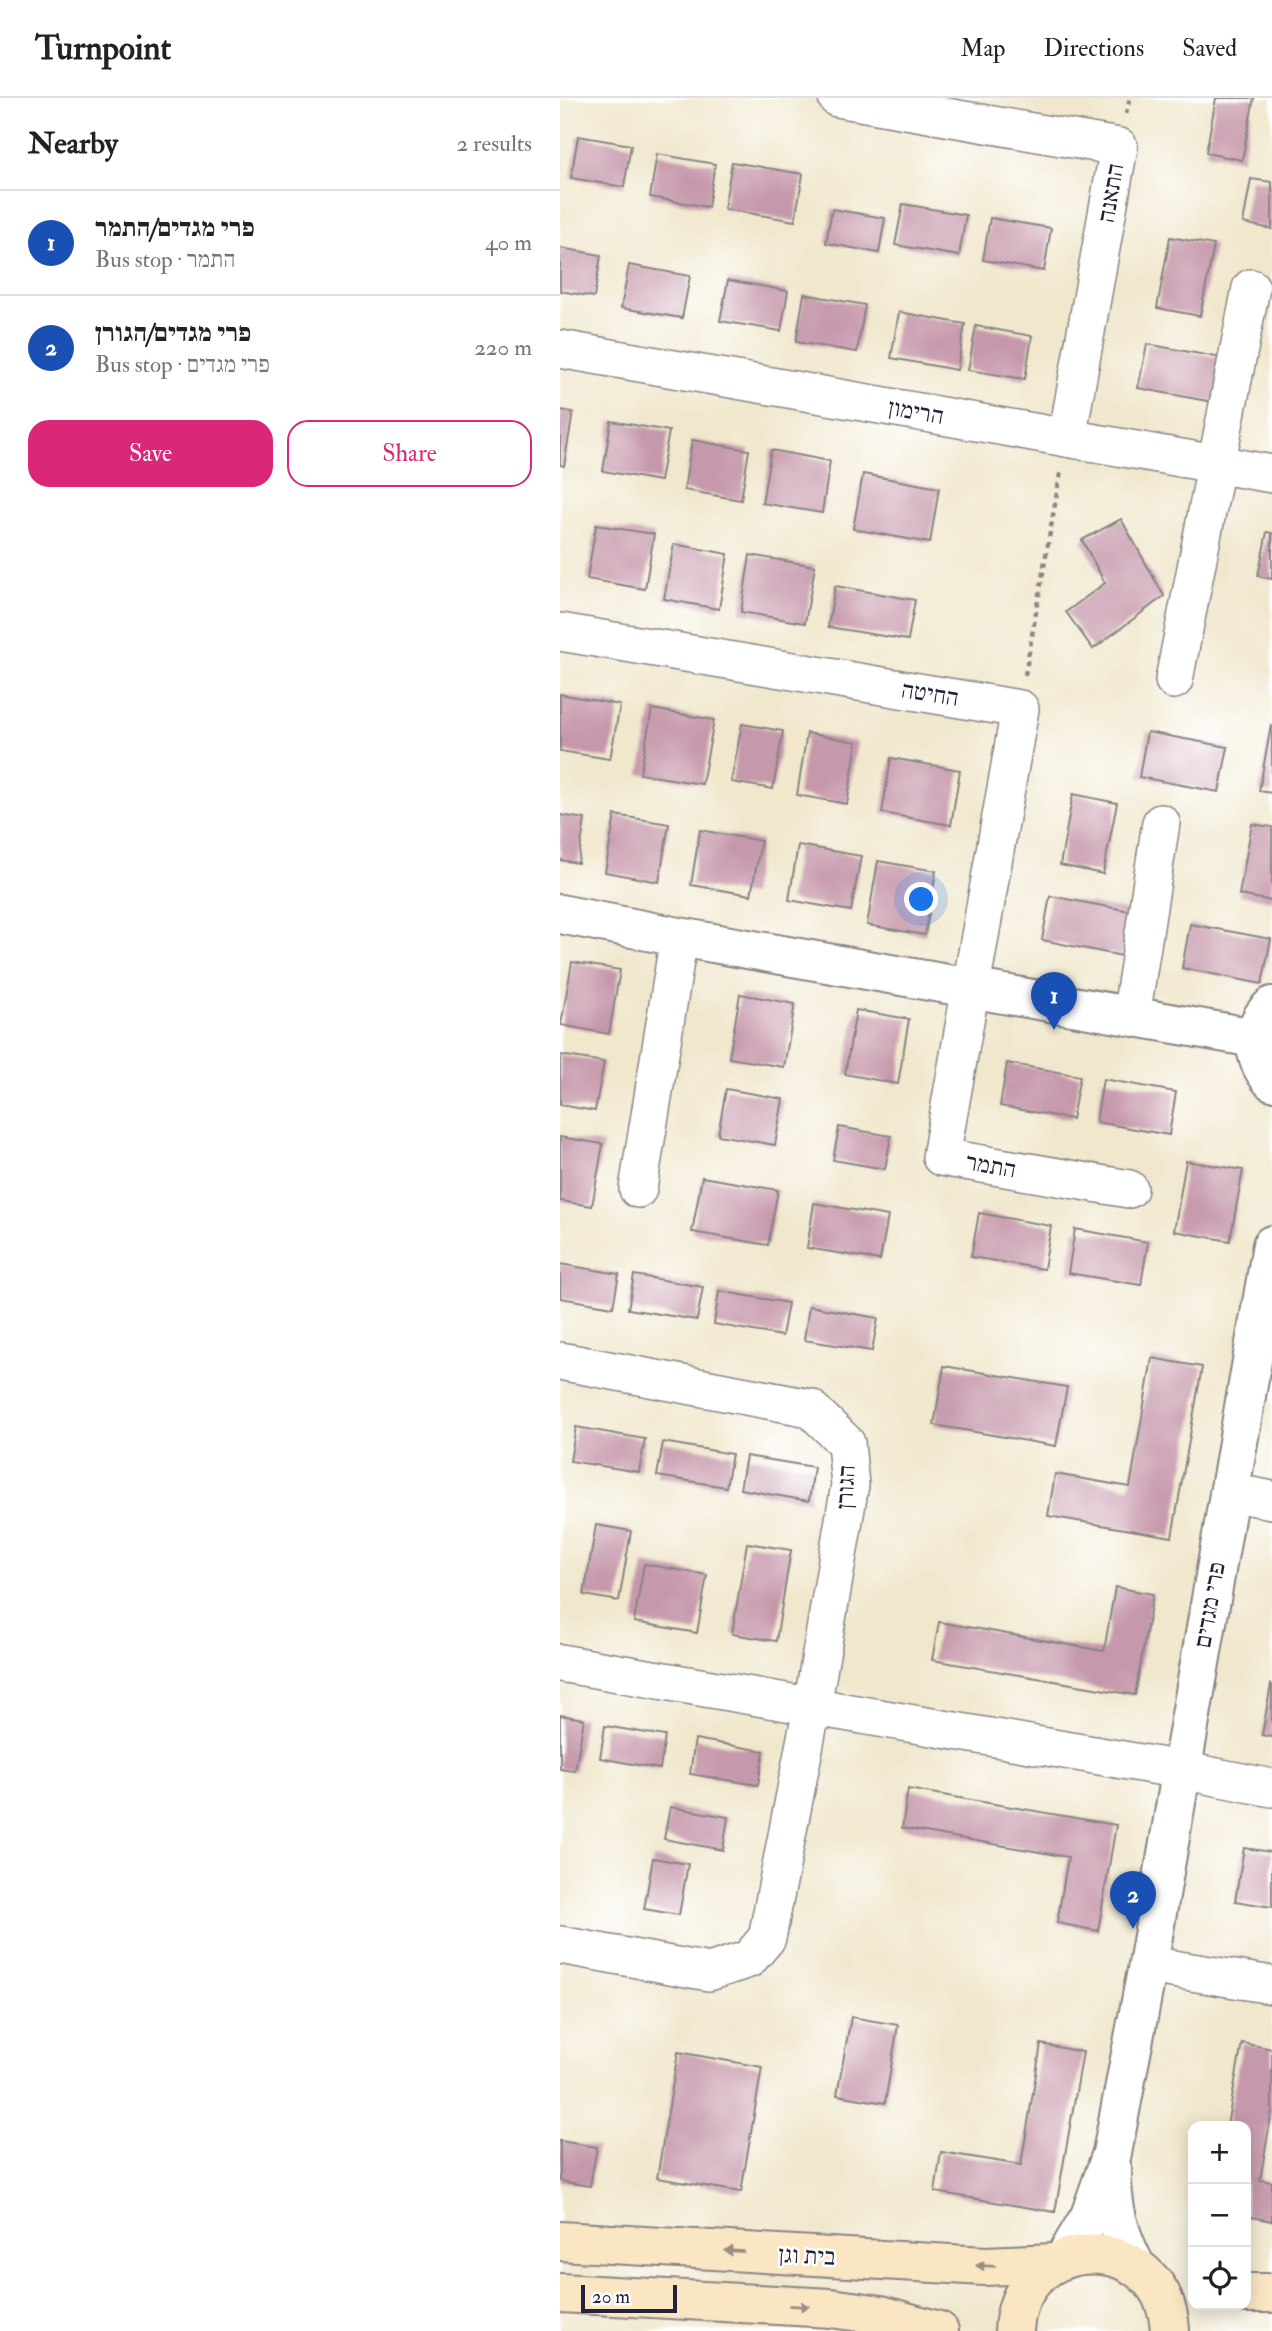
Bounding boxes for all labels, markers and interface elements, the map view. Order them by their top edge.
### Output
text: Turnpoint [35,28,171,69]
text: Map [960,33,1005,64]
text: Directions [1043,33,1144,64]
text: Saved [1182,33,1237,64]
text: Nearby [28,125,118,162]
text: 2 results [457,129,532,158]
street label: התאנה [1091,161,1131,225]
text: פרי מגדים/התמר [95,212,255,244]
text: 1 [47,228,55,257]
text: 40 m [485,228,532,257]
text: Bus stop · התמר [95,245,235,274]
text: פרי מגדים/הגורן [95,317,251,349]
text: 2 [45,333,57,362]
text: 220 m [474,333,532,362]
text: Bus stop · פרי מגדים [95,350,270,379]
street label: הרימון [886,392,946,432]
button: Save [28,420,273,487]
button: Share [287,420,532,487]
street label: החיטה [899,674,961,714]
your location [904,882,938,916]
pin: 1 [1031,972,1077,1030]
street label: התמר [963,1146,1019,1186]
street label: הגורן [829,1464,863,1510]
street label: פרי מגדים [1187,1560,1233,1650]
pin: 2 [1110,1871,1156,1929]
map controls [1188,2121,1251,2310]
button: + [1188,2121,1251,2184]
button: − [1188,2184,1251,2247]
street label: בית וגן [778,2239,836,2273]
one-way arrow [723,2246,745,2257]
button: locate [1188,2247,1251,2310]
one-way arrow [975,2260,997,2271]
scale bar [581,2282,677,2314]
text: 20 m [592,2285,630,2309]
one-way arrow [789,2301,811,2312]

